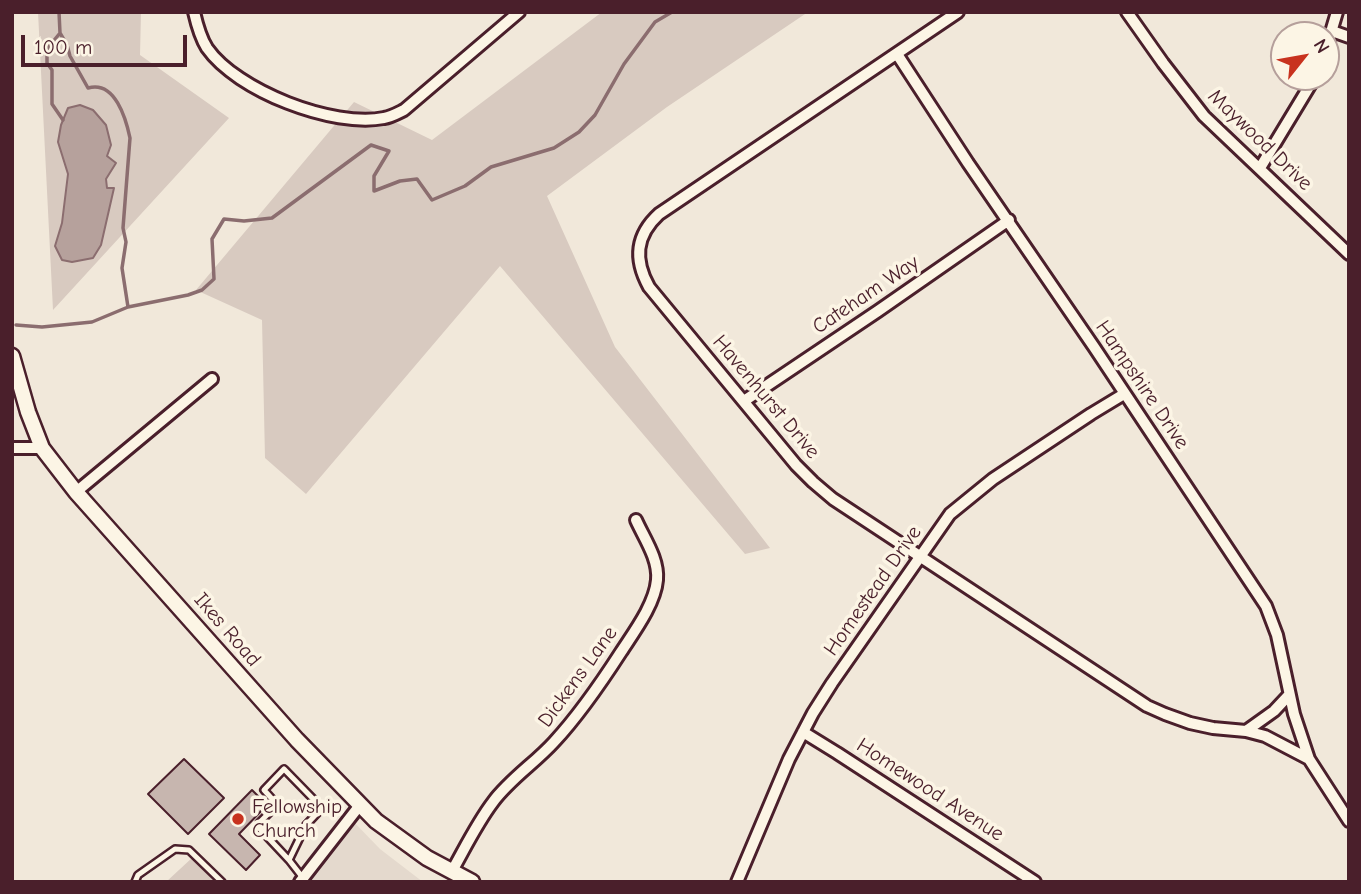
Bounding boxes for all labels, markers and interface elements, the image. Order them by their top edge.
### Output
scale bar [24,21,191,65]
north arrow [1270,21,1340,91]
text: 100 m [34,35,92,59]
text: N [1309,35,1334,57]
street label: Maywood Drive [1202,84,1318,196]
street label: Cateham Way [808,250,924,340]
street label: Hampshire Drive [1090,316,1194,454]
street label: Havenhurst Drive [707,330,825,464]
street label: Homestead Drive [819,521,927,661]
street label: Ikes Road [188,588,266,672]
street label: Dickens Lane [533,622,623,732]
street label: Homewood Avenue [852,733,1008,847]
place label: Fellowship Church [252,794,342,844]
marker: Fellowship Church [230,811,246,827]

